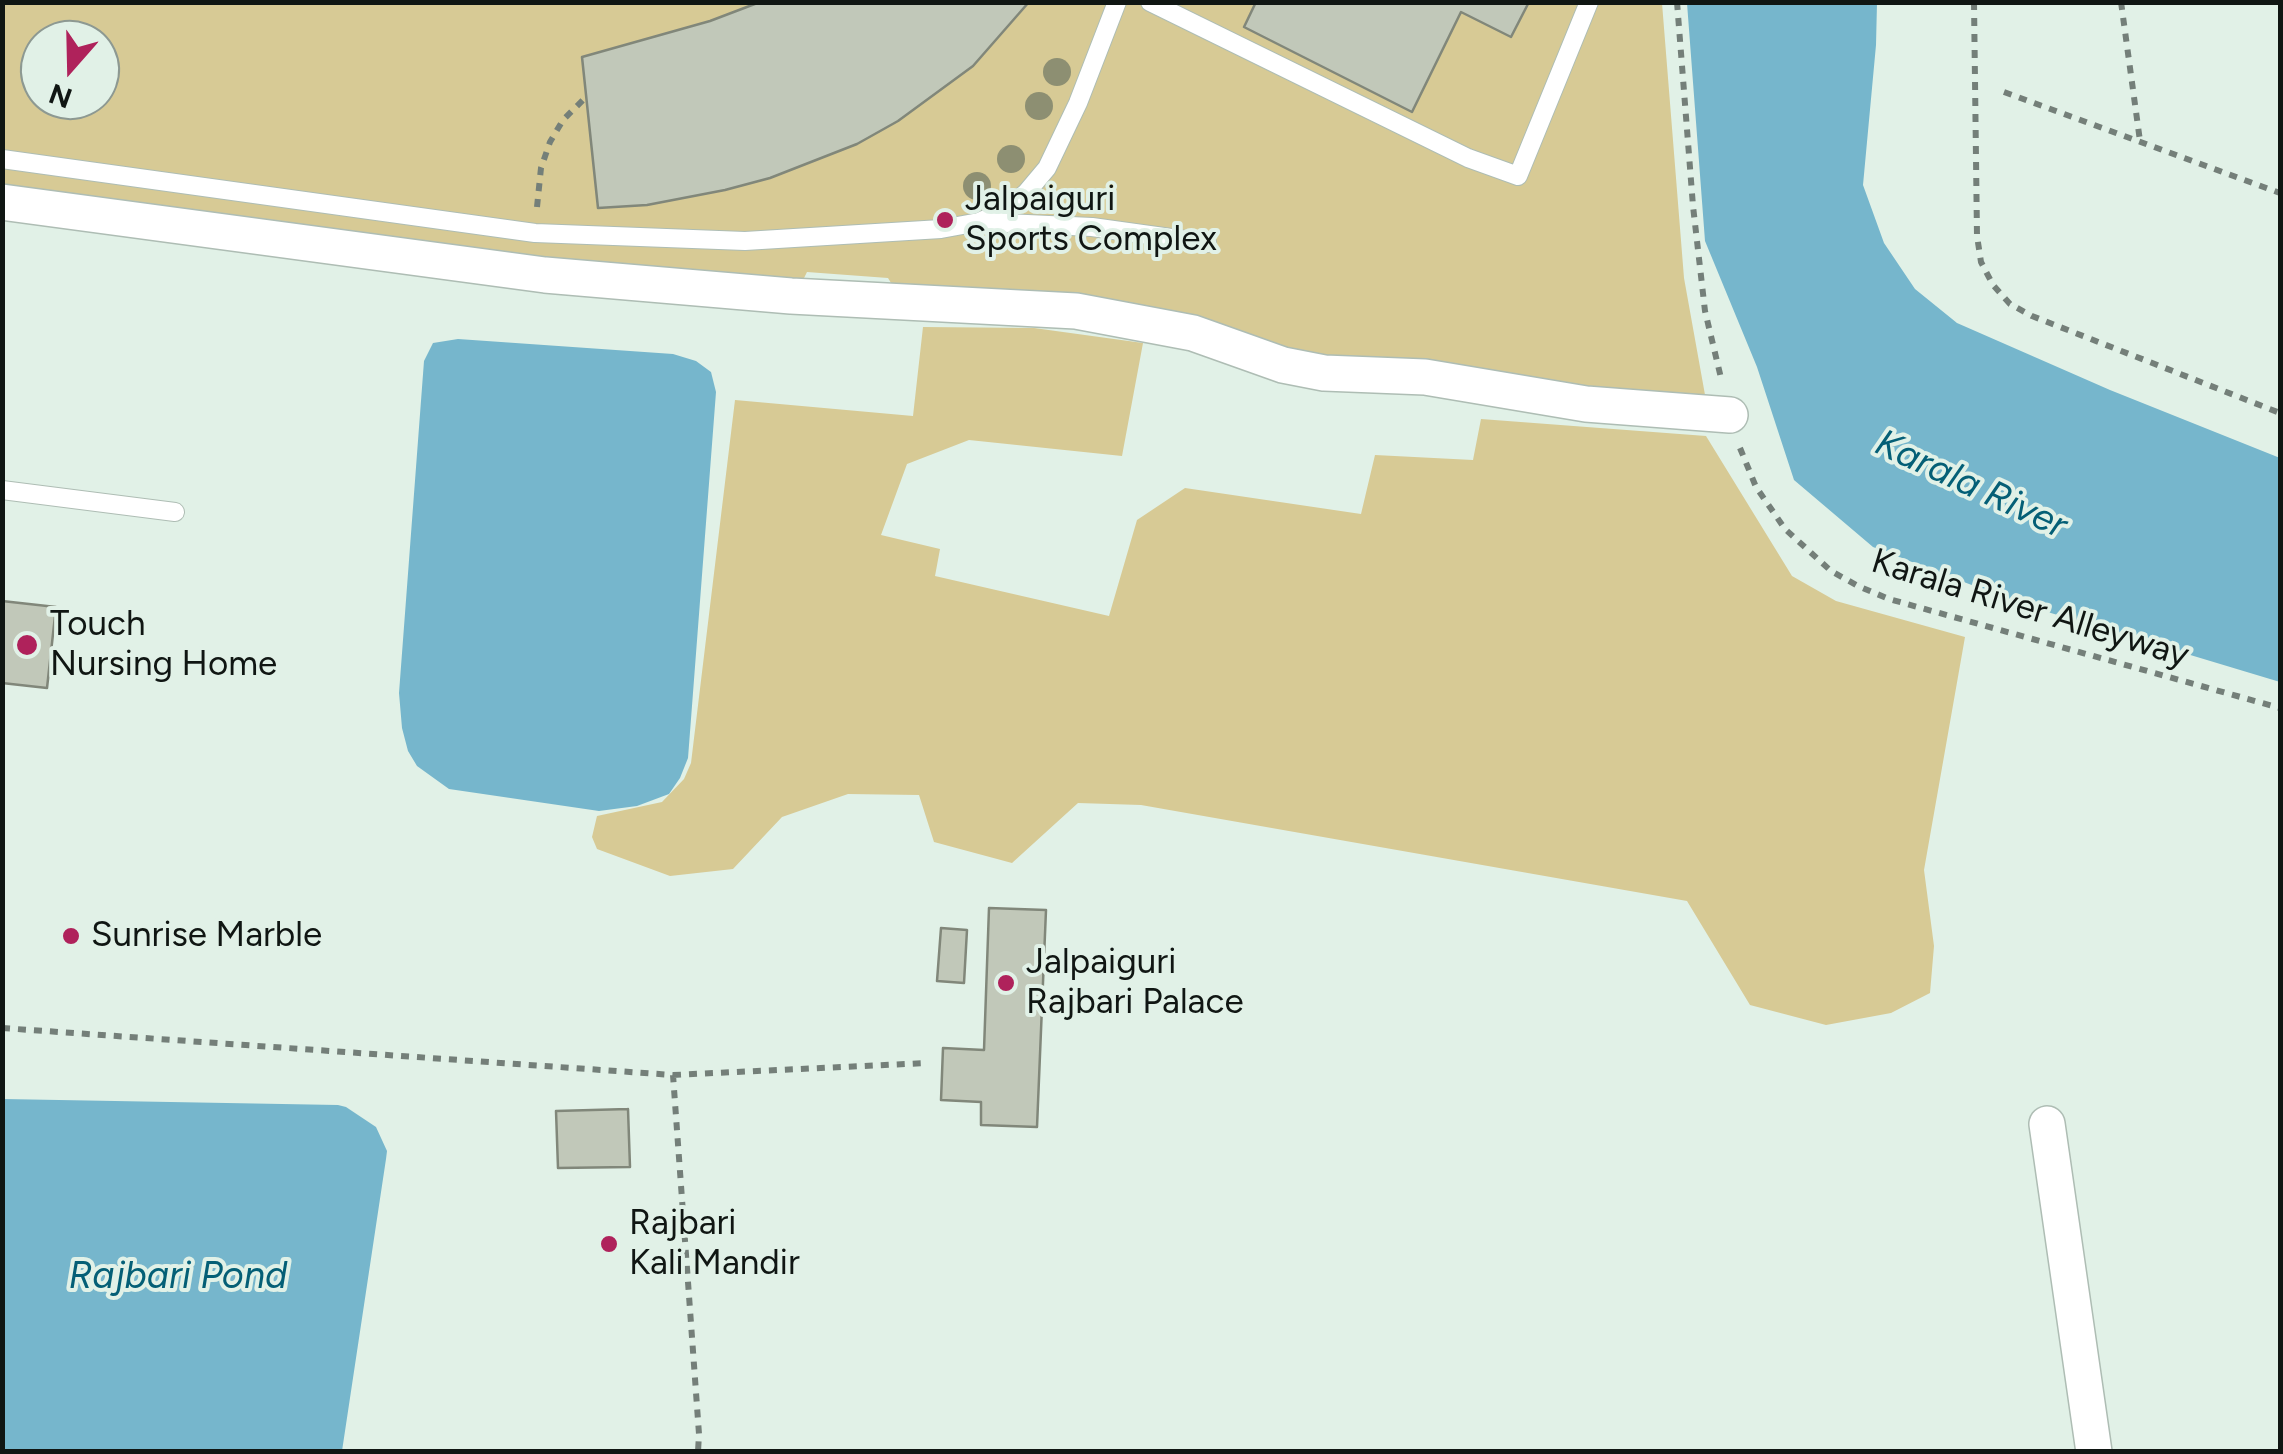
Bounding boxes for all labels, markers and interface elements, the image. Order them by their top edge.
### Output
north arrow [20,20,120,120]
text: N [44,77,76,116]
place label: Jalpaiguri Sports Complex [965,179,1217,261]
marker: Jalpaiguri Sports Complex [934,209,956,231]
water label: Karala River [1868,421,2074,549]
street label: Karala River Alleyway [1866,541,2194,677]
place label: Touch Nursing Home [50,604,277,686]
marker: Touch Nursing Home [14,632,40,658]
place label: Sunrise Marble [91,915,322,957]
marker: Sunrise Marble [60,925,82,947]
place label: Jalpaiguri Rajbari Palace [1026,942,1243,1024]
marker: Jalpaiguri Rajbari Palace [995,972,1017,994]
place label: Rajbari Kali Mandir [629,1203,800,1285]
marker: Rajbari Kali Mandir [598,1233,620,1255]
water label: Rajbari Pond [69,1254,287,1300]

